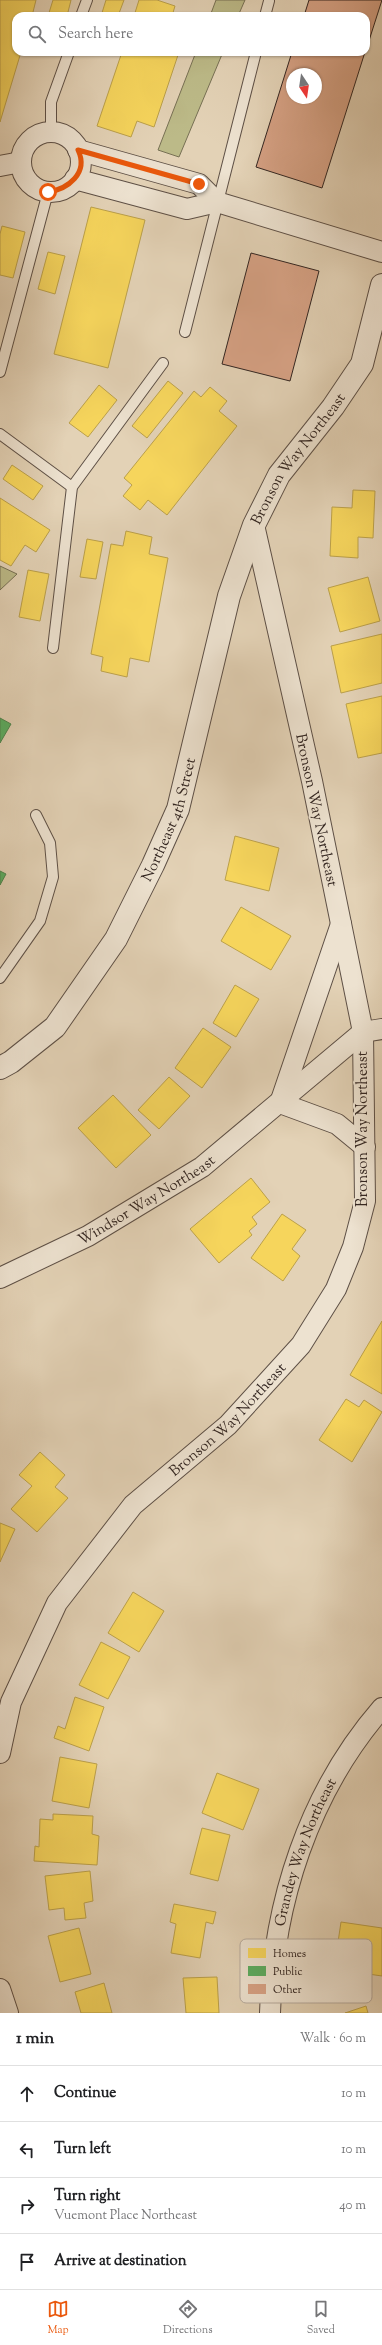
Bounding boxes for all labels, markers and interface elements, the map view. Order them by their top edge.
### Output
search box [12,12,370,56]
icon: search [26,23,48,45]
text: Search here [58,24,133,45]
north arrow [286,68,322,104]
route end [190,175,208,193]
route start [39,183,57,201]
street label: Bronson Way Northeast [247,389,351,529]
street label: Bronson Way Northeast [289,732,342,889]
street label: Northeast 4th Street [137,756,202,886]
street label: Bronson Way Northeast [353,1051,374,1207]
street label: Windsor Way Northeast [75,1151,221,1251]
street label: Bronson Way Northeast [165,1359,292,1482]
street label: Grandey Way Northeast [271,1775,343,1928]
legend [240,1939,372,2003]
text: Homes [273,1946,306,1962]
text: Public [273,1964,302,1980]
text: Other [273,1982,302,1998]
text: 1 min [16,2027,54,2051]
text: Walk · 60 m [300,2030,366,2048]
icon: ahead [16,2083,38,2105]
text: Continue [54,2083,116,2104]
text: 10 m [341,2085,366,2103]
icon: left [16,2139,38,2161]
text: Turn left [54,2139,111,2160]
text: 10 m [341,2141,366,2159]
text: Turn right [54,2186,120,2207]
icon: right [16,2195,38,2217]
text: 40 m [339,2197,366,2215]
text: Vuemont Place Northeast [54,2207,197,2225]
icon: arrive [16,2251,38,2273]
text: Arrive at destination [54,2251,187,2272]
tab: Map [47,2298,69,2338]
tab: Directions [163,2298,213,2338]
tab: Saved [307,2298,335,2338]

